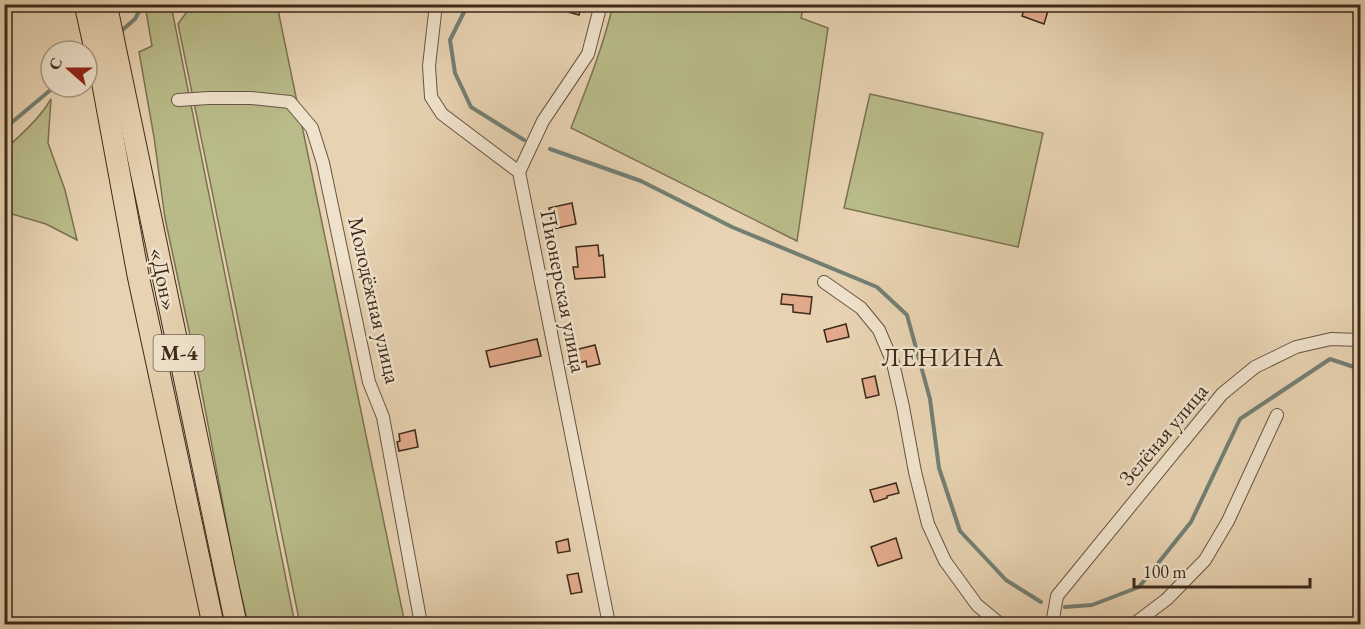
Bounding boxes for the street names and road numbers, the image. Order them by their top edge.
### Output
street label: Пионерская улица [533,207,594,375]
street label: Молодёжная улица [341,214,408,386]
street label: «Дон» [143,245,184,313]
road number: М-4 [154,335,204,371]
street label: Зелёная улица [1112,377,1215,491]

